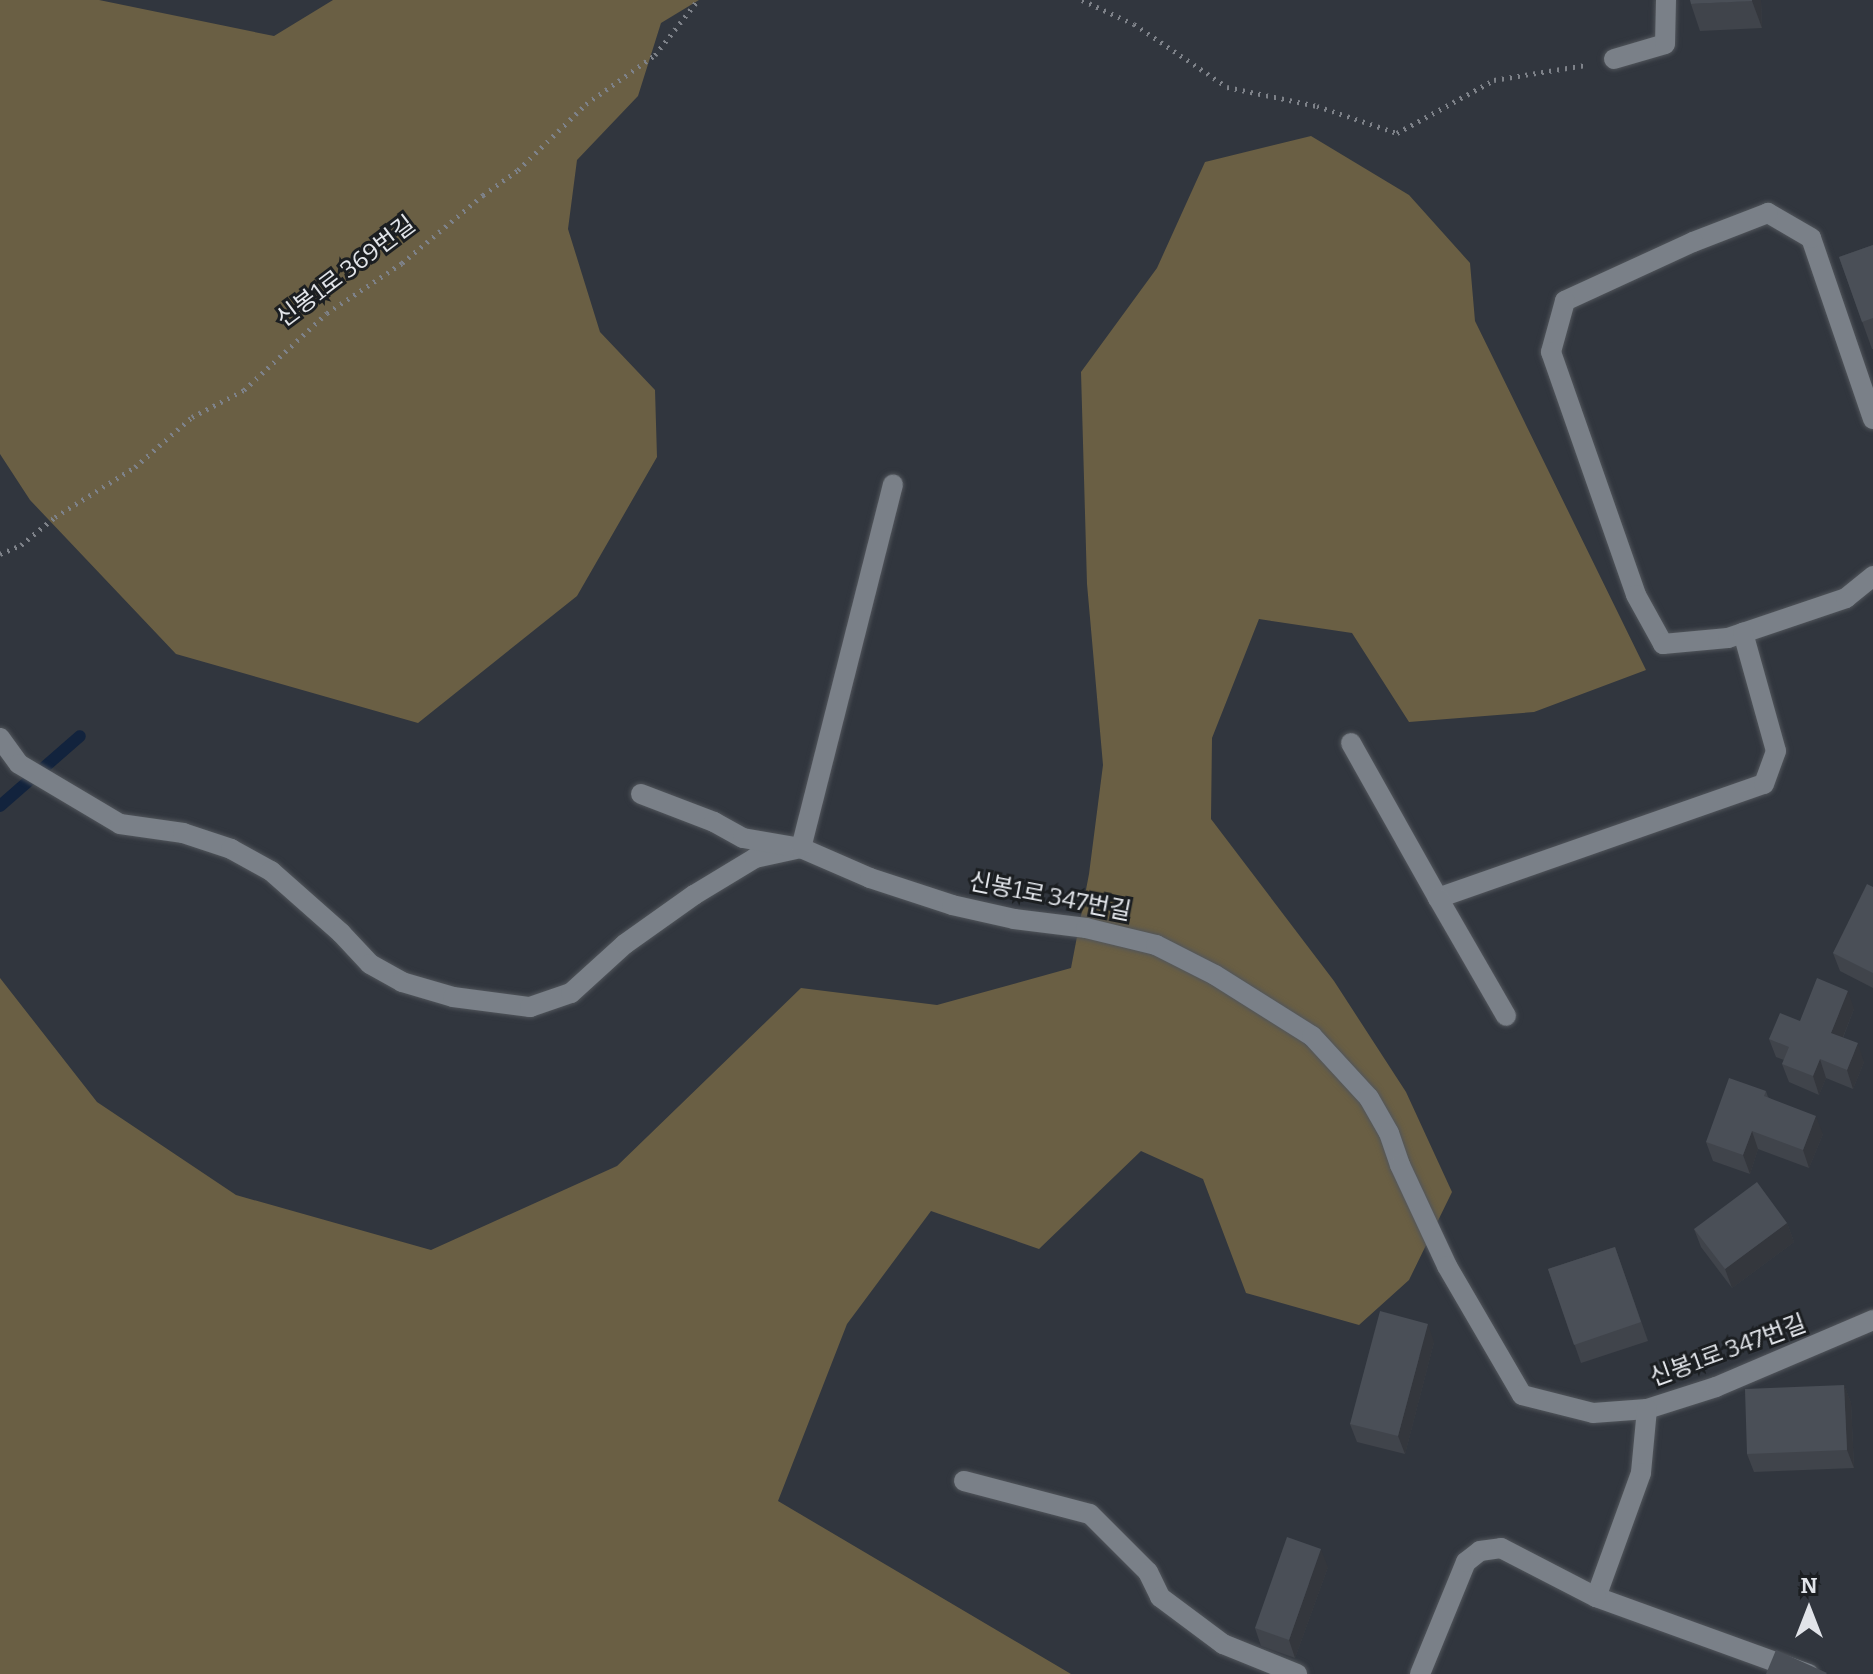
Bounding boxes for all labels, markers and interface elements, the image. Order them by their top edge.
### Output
street label: 신봉1로 369번길 [271,210,421,334]
street label: 신봉1로 347번길 [967,867,1133,927]
street label: 신봉1로 347번길 [1646,1309,1810,1393]
north arrow [1769,1570,1849,1650]
text: N [1801,1572,1817,1599]

